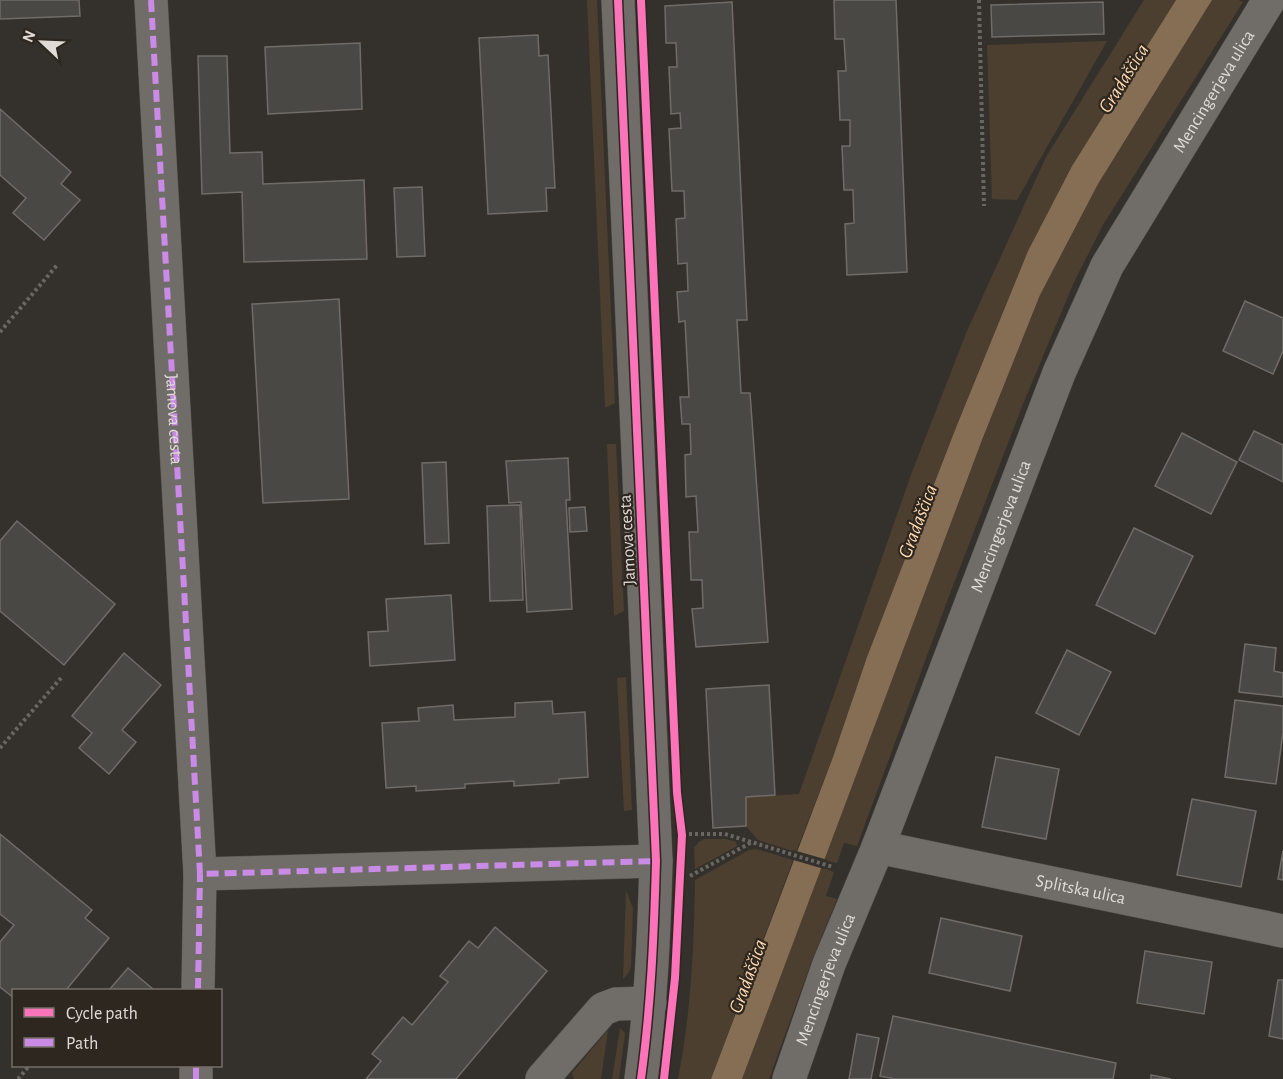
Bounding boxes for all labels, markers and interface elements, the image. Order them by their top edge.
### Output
north arrow [12,12,72,72]
street label: Mencingerjeva ulica [1170,27,1258,156]
text: N [20,28,39,45]
water label: Gradaščica [1095,41,1153,116]
street label: Jamova cesta [162,373,185,465]
street label: Mencingerjeva ulica [968,458,1035,595]
water label: Gradaščica [895,482,941,561]
street label: Jamova cesta [617,494,639,586]
street label: Splitska ulica [1034,872,1127,908]
street label: Mencingerjeva ulica [793,911,859,1048]
water label: Gradaščica [725,937,770,1016]
legend [12,989,222,1067]
text: Cycle path [66,1005,138,1023]
text: Path [66,1035,98,1053]

